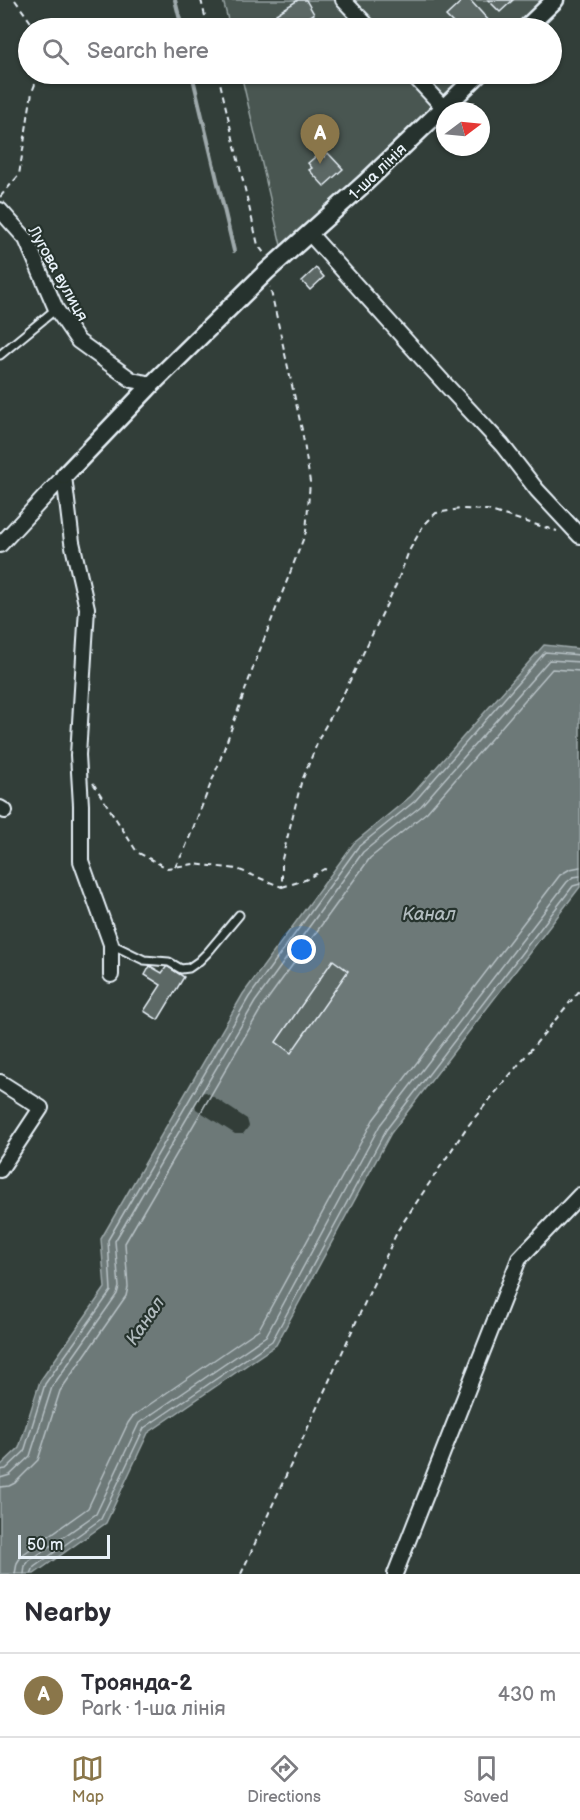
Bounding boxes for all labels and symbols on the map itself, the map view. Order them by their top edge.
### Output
north arrow [436,102,490,156]
pin: A [300,114,340,164]
street label: 1-ша лінія [345,140,411,204]
street label: Лугова вулиця [23,222,92,325]
water label: Канал [402,904,456,925]
your location [287,935,316,964]
water label: Канал [122,1293,169,1349]
scale bar [18,1532,110,1560]

